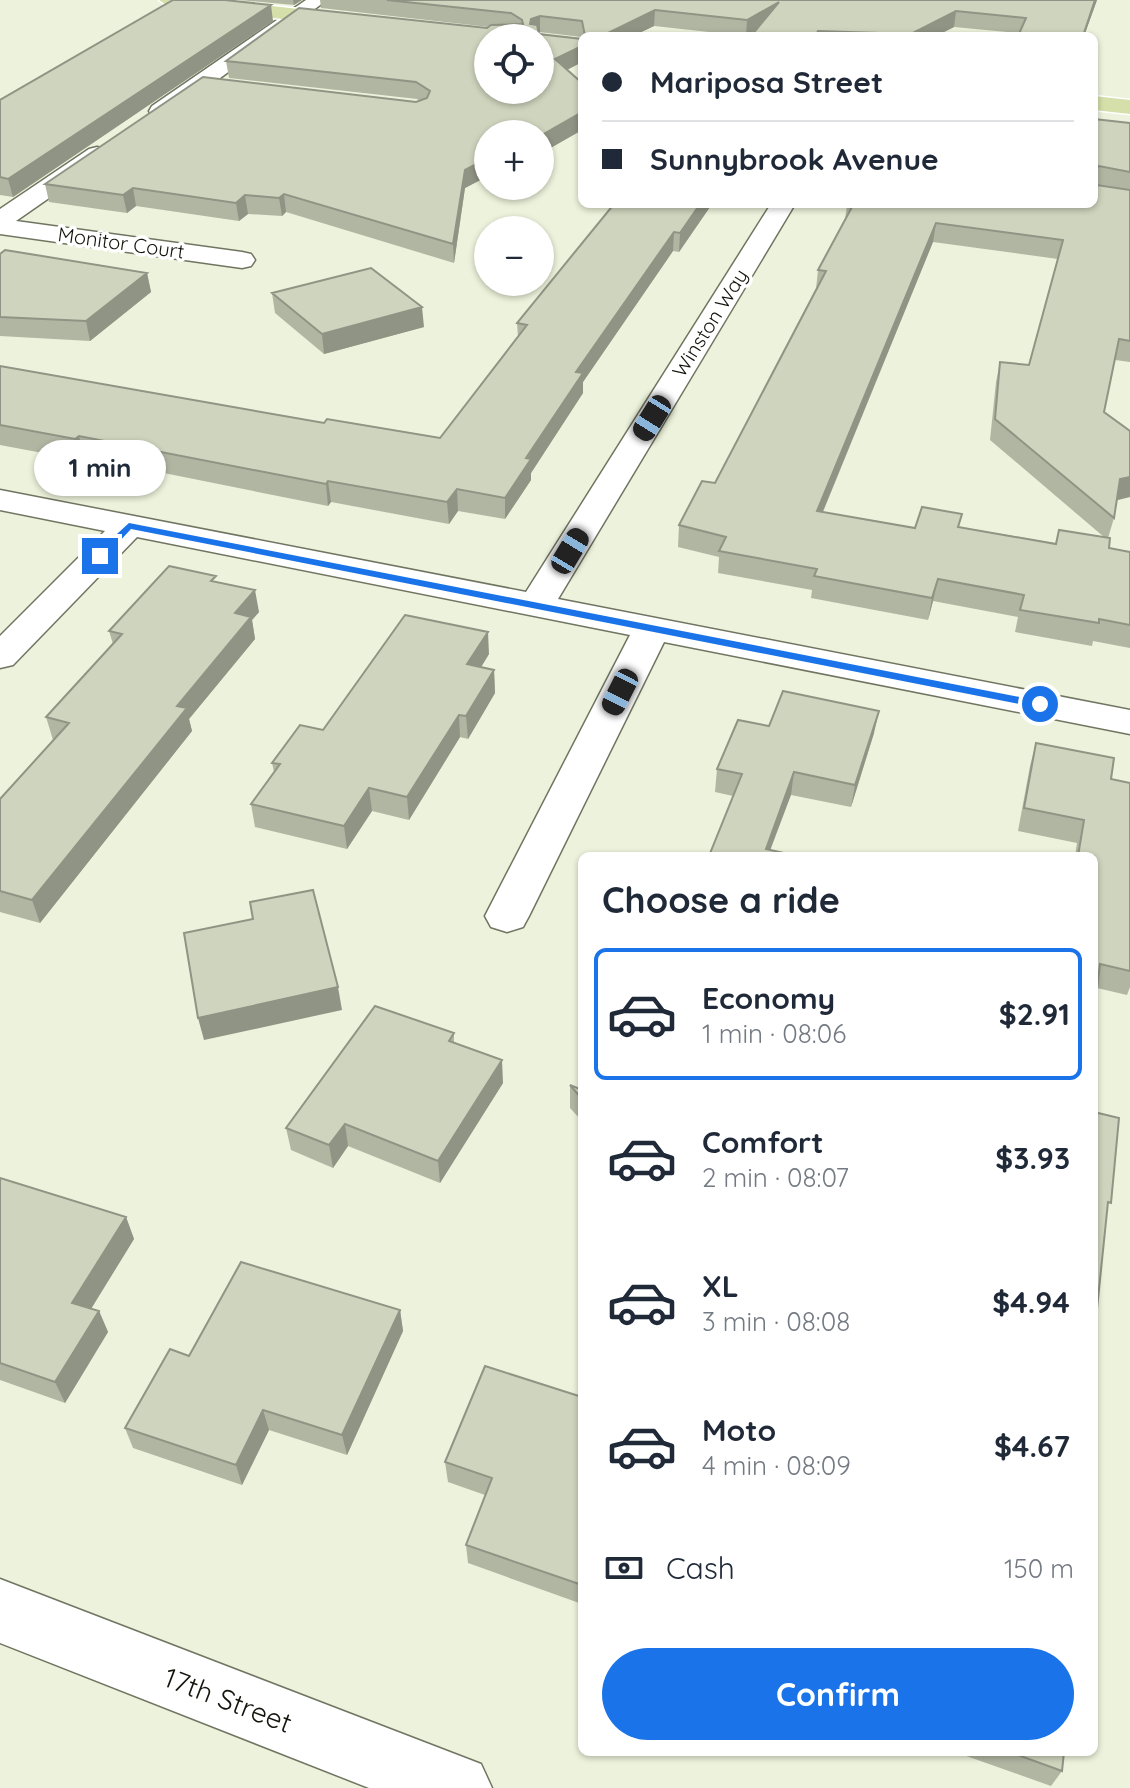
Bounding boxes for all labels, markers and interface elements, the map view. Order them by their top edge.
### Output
map controls [474,24,554,296]
button: locate [474,24,554,104]
text: Mariposa Street [650,63,883,101]
button: + [474,120,554,200]
text: Sunnybrook Avenue [650,140,939,178]
button: − [474,216,554,296]
street label: Monitor Court [56,221,186,264]
street label: Winston Way [666,264,753,381]
car [629,391,675,445]
callout: 1 min [34,440,166,496]
text: 1 min [69,451,132,484]
car [547,524,593,578]
route end [82,538,118,574]
car [598,665,642,719]
route start [1022,686,1058,722]
text: Choose a ride [602,877,840,922]
icon: car [606,978,678,1050]
text: Economy [702,979,835,1017]
text: $2.91 [999,995,1070,1033]
text: 1 min · 08:06 [702,1017,846,1050]
icon: car [606,1122,678,1194]
text: Comfort [702,1123,823,1161]
text: $3.93 [995,1139,1070,1177]
text: 2 min · 08:07 [702,1161,849,1194]
icon: car [606,1266,678,1338]
text: XL [702,1267,739,1305]
text: $4.94 [992,1283,1070,1321]
text: 3 min · 08:08 [702,1305,850,1338]
icon: car [606,1410,678,1482]
text: Moto [702,1411,776,1449]
text: $4.67 [994,1427,1070,1465]
text: 4 min · 08:09 [702,1449,851,1482]
icon: cash [602,1546,646,1590]
text: Cash [666,1549,735,1587]
text: 150 m [1004,1552,1074,1585]
button: Confirm [602,1648,1074,1740]
street label: 17th Street [159,1659,297,1740]

